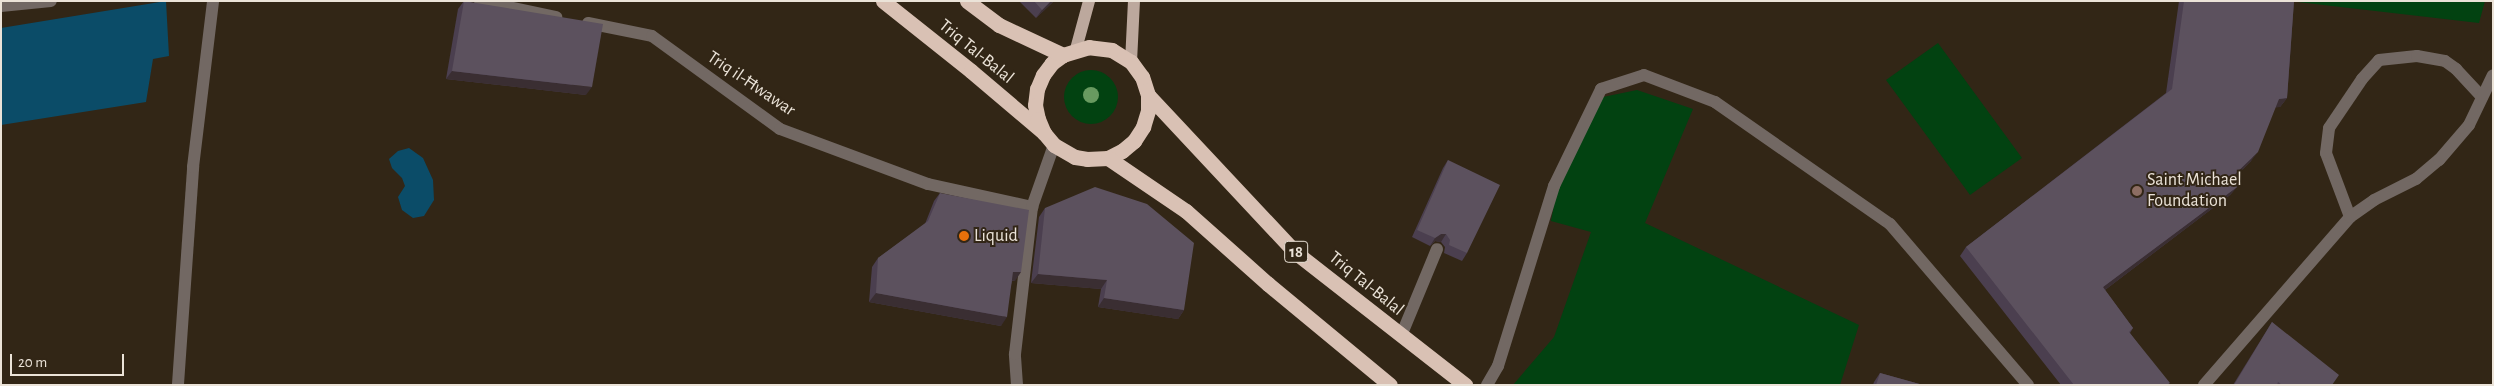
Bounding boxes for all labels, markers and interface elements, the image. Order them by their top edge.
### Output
street label: Triq Tal-Balal [934,15,1018,89]
street label: Triq il-Ħwawar [703,47,799,121]
place label: Saint Michael Foundation [2147,170,2242,212]
marker: Saint Michael Foundation [2131,185,2143,197]
place label: Liquid [974,225,1018,247]
marker: Liquid [958,230,970,242]
road number: 18 [1284,238,1308,266]
street label: Triq Tal-Balal [1324,247,1408,321]
scale bar [12,344,126,376]
text: 20 m [18,355,47,370]

